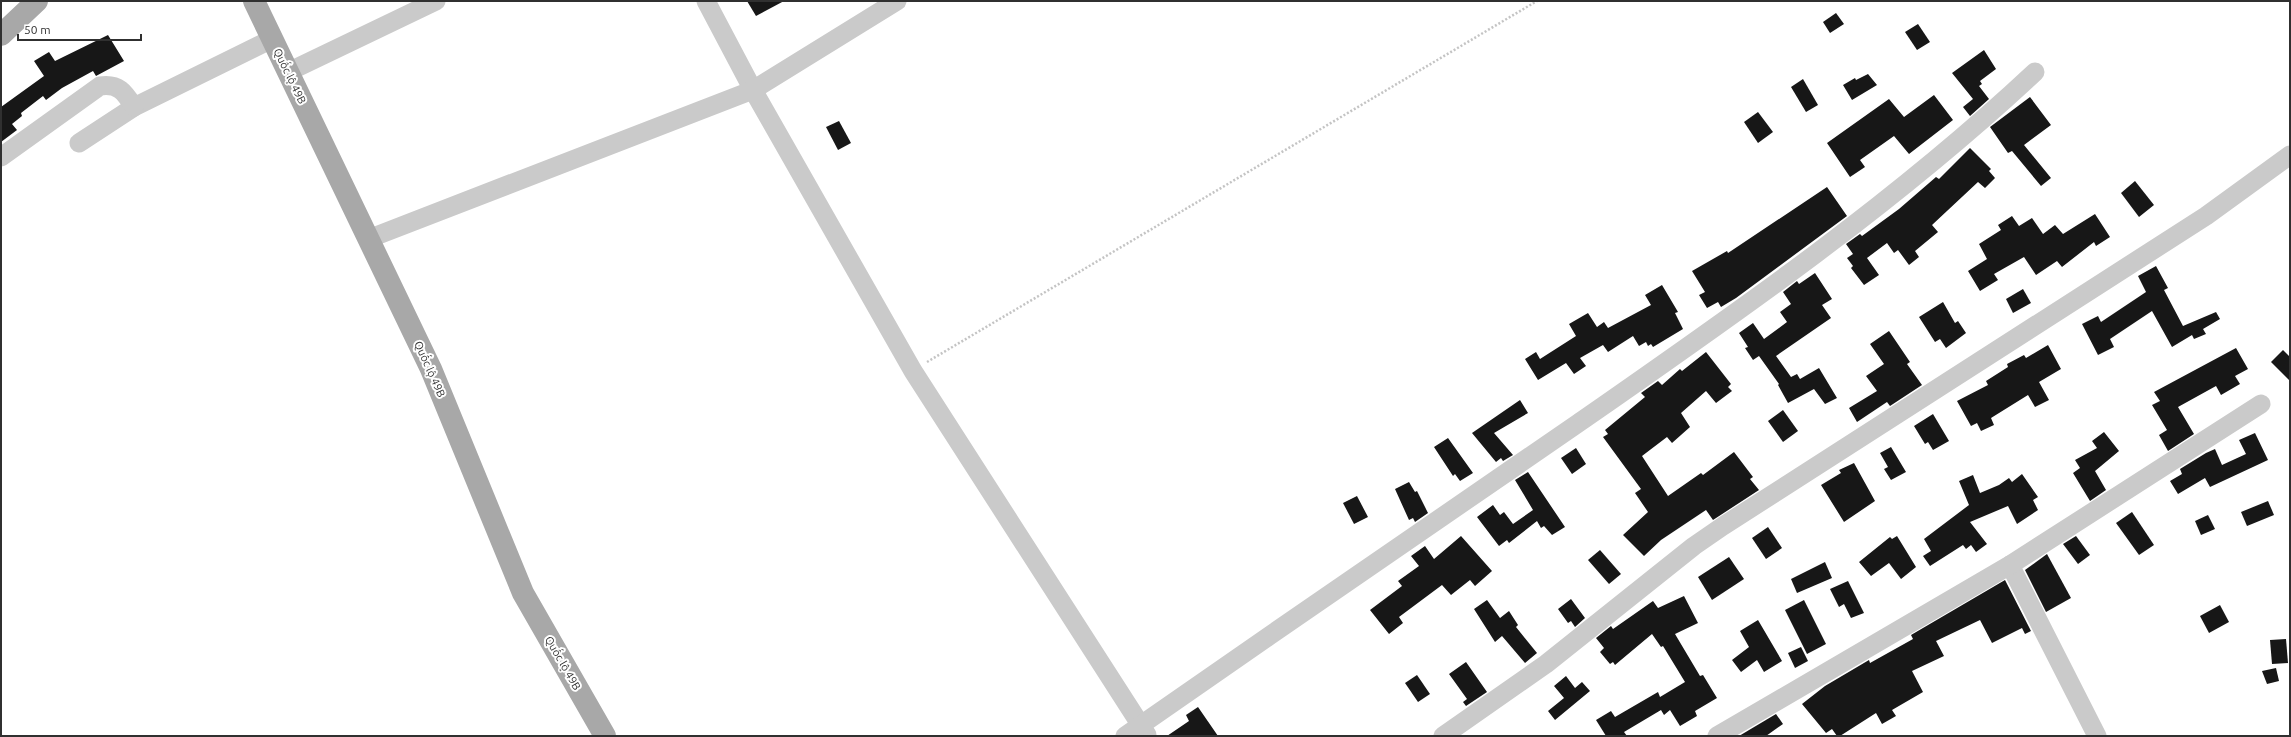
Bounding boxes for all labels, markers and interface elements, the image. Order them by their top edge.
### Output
scale bar [18,16,141,42]
text: 50 m [24,23,51,36]
street label: Quốc lộ 49B [271,46,310,106]
street label: Quốc lộ 49B [411,338,449,399]
street label: Quốc lộ 49B [542,633,585,693]

